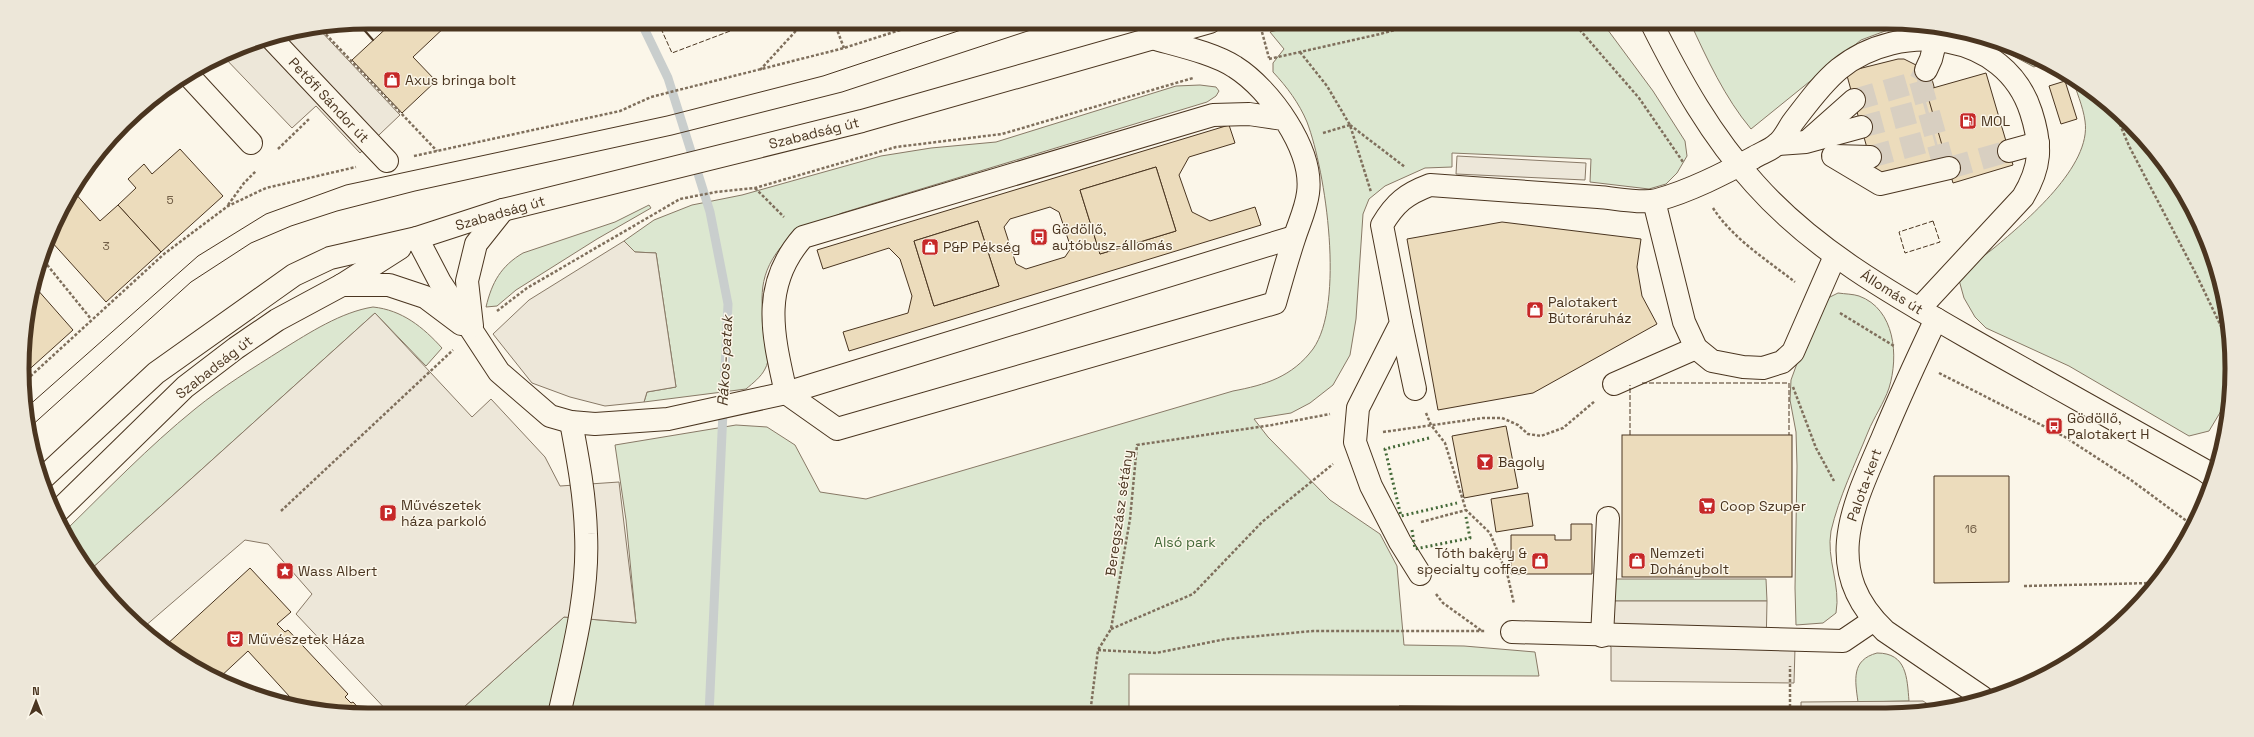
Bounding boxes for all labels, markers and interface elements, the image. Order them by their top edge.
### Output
street label: Petőfi Sándor út [285,53,373,147]
shop icon: Axus bringa bolt [382,70,402,90]
place label: Axus bringa bolt [405,71,516,89]
fuel station icon: MOL [1958,111,1978,131]
place label: MOL [1981,112,2010,130]
street label: Szabadság út [767,113,861,153]
house number: 5 [166,192,174,208]
street label: Szabadság út [453,192,547,234]
place label: Gödöllő, autóbusz-állomás [1052,220,1173,254]
bus stop icon: Gödöllő, autóbusz-állomás [1029,227,1049,247]
shop icon: P&P Pékség [920,237,940,257]
house number: 3 [102,238,110,254]
place label: P&P Pékség [943,238,1020,256]
street label: Állomás út [1857,266,1927,318]
place label: Palotakert Bútoráruház [1548,293,1632,327]
shop icon: Palotakert Bútoráruház [1525,300,1545,320]
water label: Rákos-patak [713,313,736,407]
street label: Szabadság út [172,331,256,403]
place label: Gödöllő, Palotakert H [2067,409,2150,443]
bus stop icon: Gödöllő, Palotakert H [2044,416,2064,436]
street label: Palota-kert [1843,446,1885,524]
street label: Beregszász sétány [1101,449,1137,577]
bar icon: Bagoly [1475,452,1495,472]
place label: Bagoly [1498,453,1545,471]
place label: Művészetek háza parkoló [401,496,487,530]
supermarket icon: Coop Szuper [1697,496,1717,516]
place label: Coop Szuper [1720,497,1806,515]
parking icon: Művészetek háza parkoló [378,503,398,523]
house number: 16 [1965,521,1977,537]
park label: Alsó park [1154,533,1216,551]
place label: Tóth bakery & specialty coffee [1417,544,1528,578]
place label: Nemzeti Dohánybolt [1650,544,1729,578]
shop icon: Tóth bakery & specialty coffee [1530,551,1550,571]
shop icon: Nemzeti Dohánybolt [1627,551,1647,571]
place icon: Wass Albert [275,561,295,581]
place label: Wass Albert [298,562,378,580]
theatre icon: Művészetek Háza [225,629,245,649]
place label: Művészetek Háza [248,630,365,648]
north arrow [16,681,56,721]
text: N [32,684,40,698]

